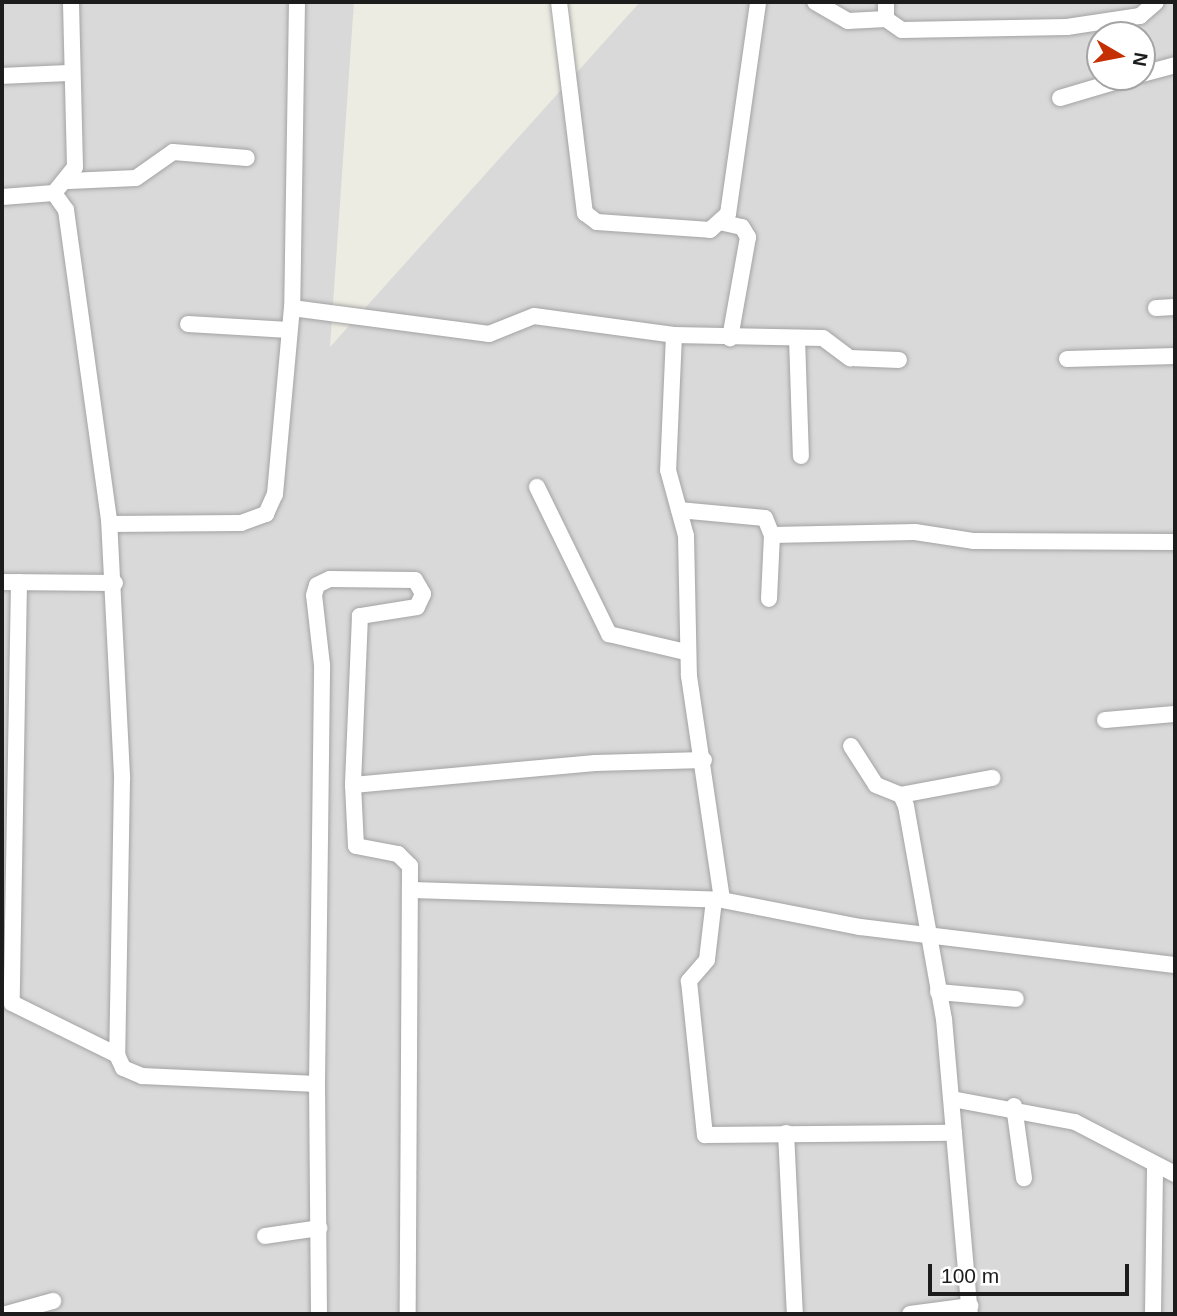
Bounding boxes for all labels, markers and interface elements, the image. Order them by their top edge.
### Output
north arrow [1086,21,1156,91]
text: N [1129,51,1152,68]
scale bar [932,1250,1133,1294]
text: 100 m [941,1264,999,1287]

